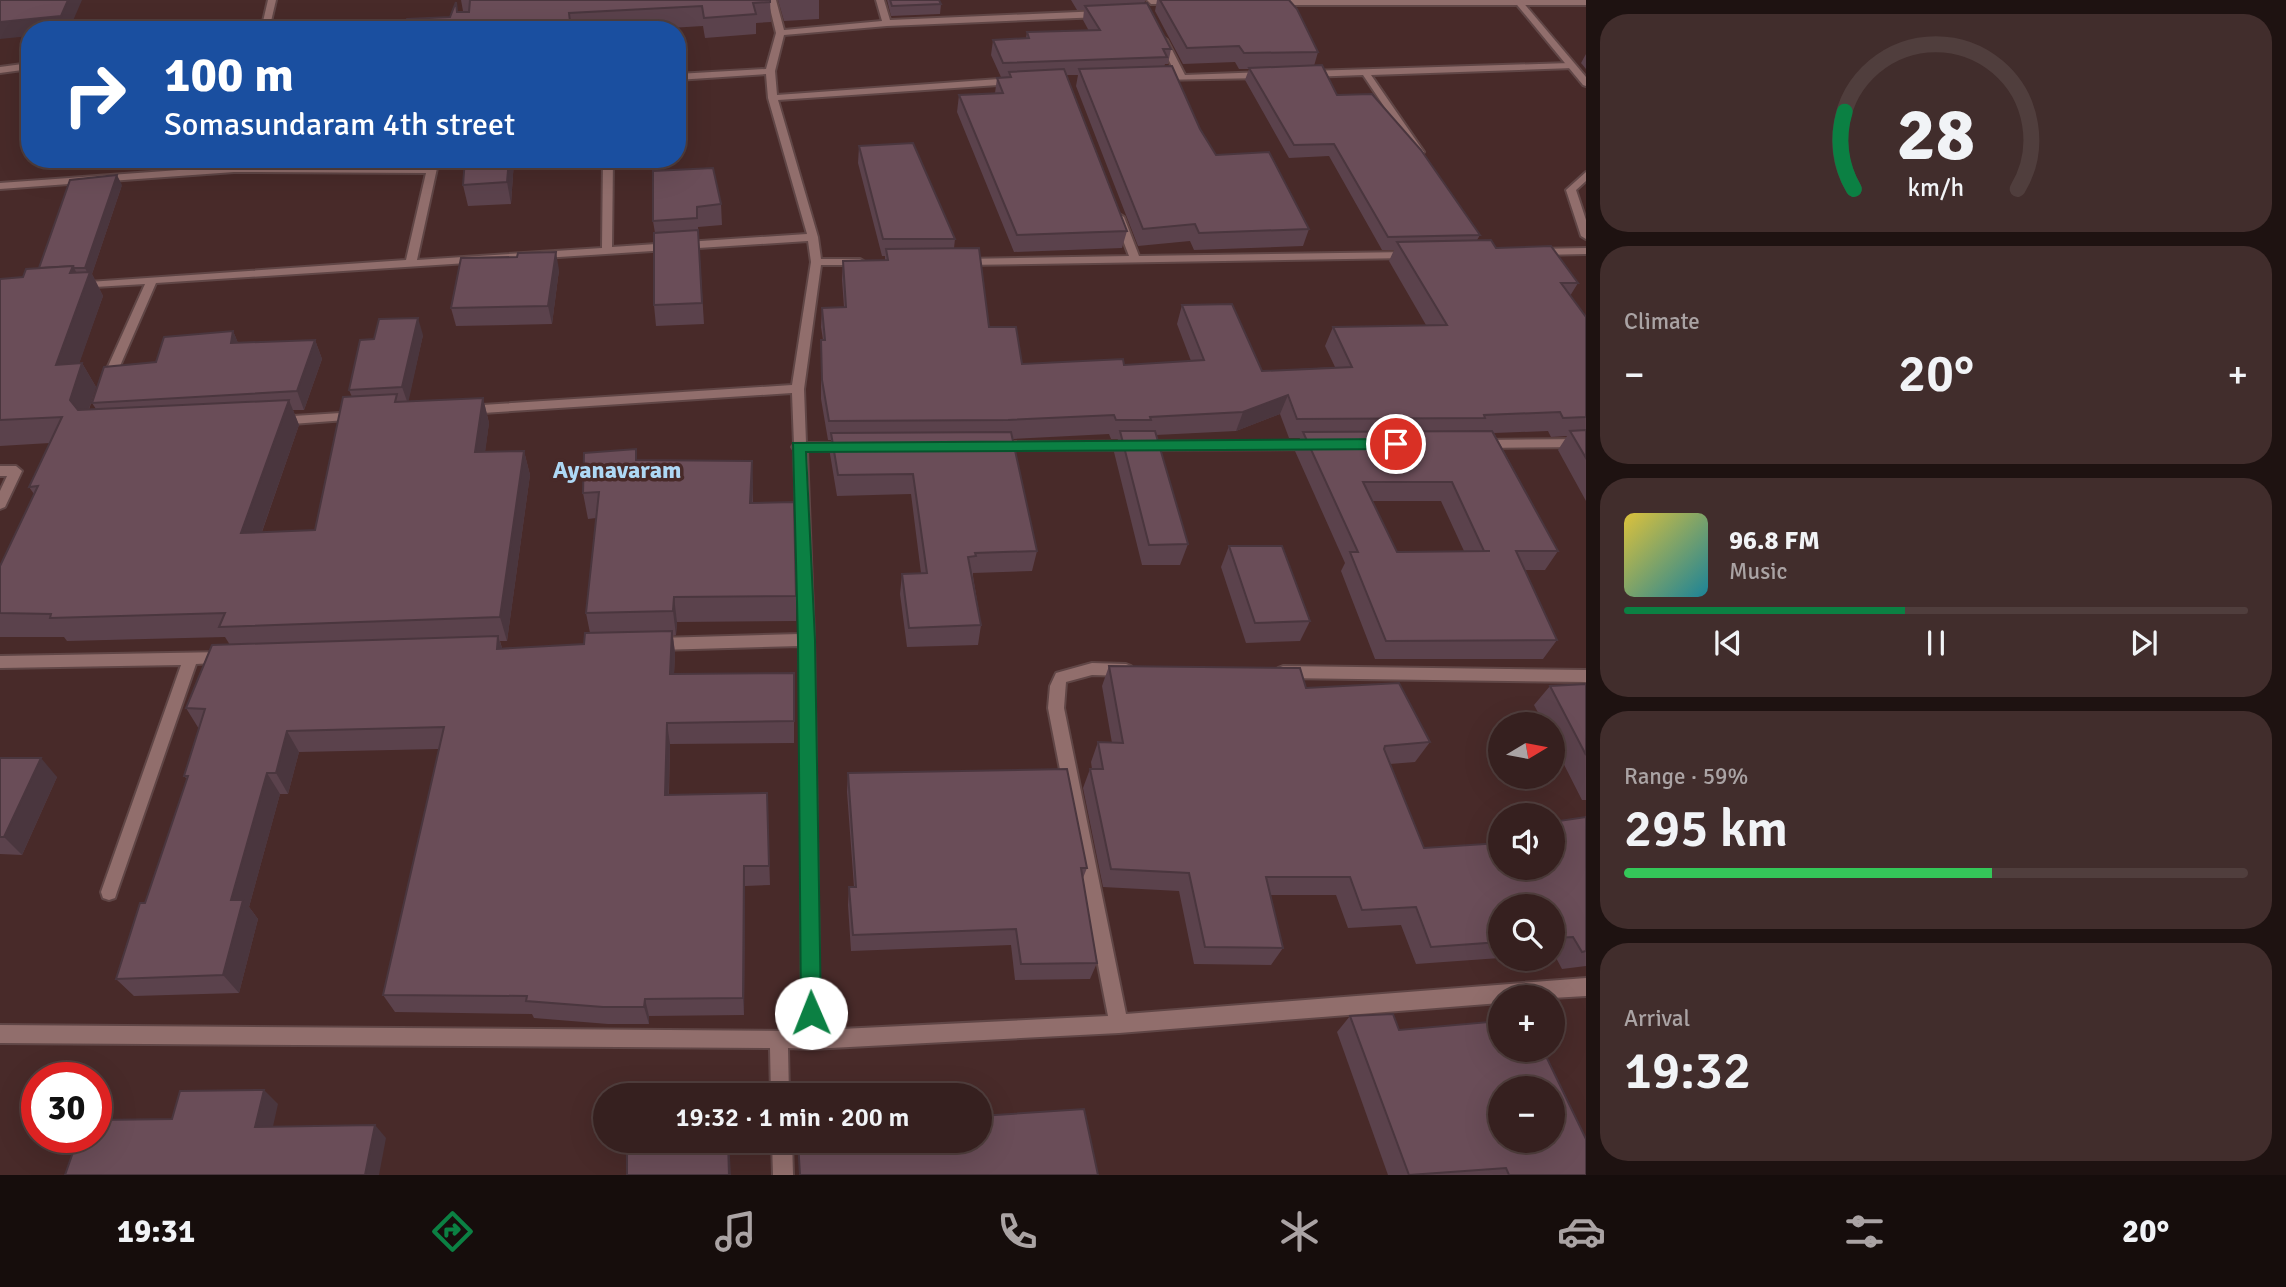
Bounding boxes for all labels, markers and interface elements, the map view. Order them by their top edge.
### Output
text: 100 m [164,45,294,105]
icon: right [49,49,140,140]
text: 28 [1897,91,1975,180]
text: Somasundaram 4th street [164,105,515,144]
text: km/h [1908,172,1964,203]
text: Climate [1624,307,1700,336]
text: 20° [1898,342,1974,406]
text: − [1624,351,1645,398]
text: + [2227,351,2248,398]
pin [1366,414,1426,474]
icon: arrive [1377,425,1415,463]
district label: Ayanavaram [553,455,681,485]
text: 96.8 FM [1729,525,1820,557]
text: Music [1729,557,1787,586]
icon: previous [1709,624,1747,662]
icon: pause [1917,624,1955,662]
icon: next [2125,624,2163,662]
north arrow [1488,712,1564,789]
map controls [1488,712,1565,1153]
text: Range · 59% [1624,762,1748,791]
text: 295 km [1624,797,1788,861]
button: sound [1488,803,1565,880]
button: search [1488,894,1565,971]
position arrow [774,976,848,1050]
button: + [1488,985,1565,1062]
text: Arrival [1624,1004,1690,1033]
text: 19:32 [1624,1039,1751,1103]
speed limit sign: 30 [21,1062,112,1153]
button: − [1488,1076,1565,1153]
text: 19:32 · 1 min · 200 m [676,1102,909,1134]
icon: directions [428,1207,477,1256]
icon: music [711,1207,760,1256]
icon: phone [993,1207,1042,1256]
icon: climate [1275,1207,1324,1256]
icon: car [1557,1207,1606,1256]
icon: filters [1840,1207,1889,1256]
text: 19:31 [117,1212,195,1251]
text: 20° [2122,1212,2169,1251]

